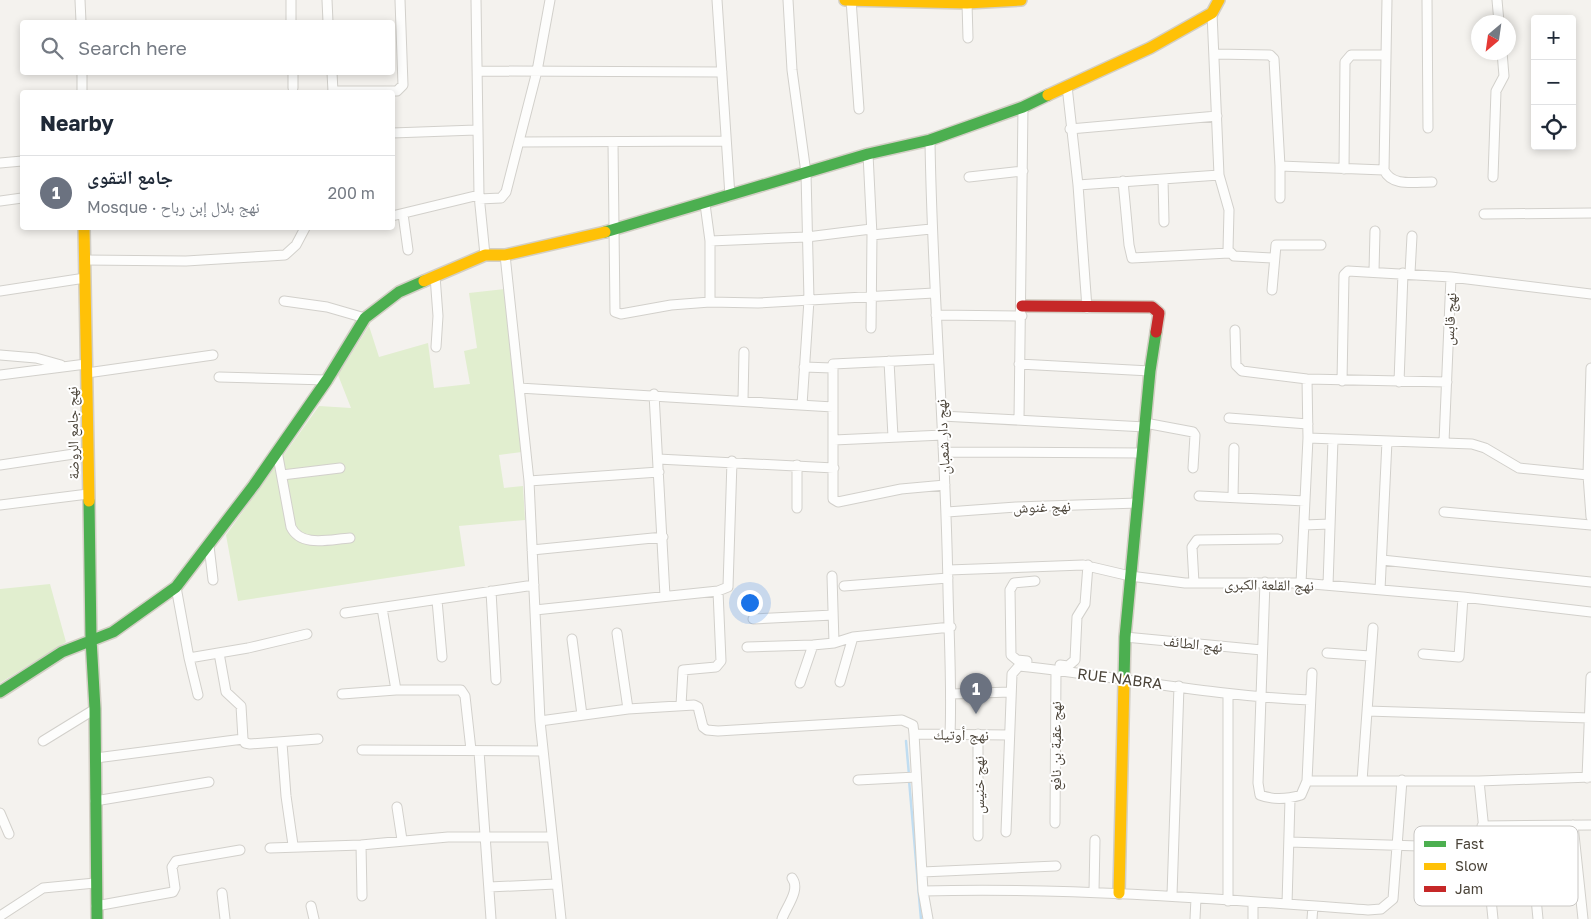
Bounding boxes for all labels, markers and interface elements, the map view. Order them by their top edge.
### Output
north arrow [1471,15,1516,60]
map controls [1531,15,1576,150]
button: + [1531,15,1576,60]
search box [20,20,395,75]
icon: search [38,34,66,62]
text: Search here [78,36,187,59]
button: − [1531,60,1576,105]
button: locate [1531,105,1576,150]
text: Nearby [40,110,114,136]
text: جامع التقوى [87,165,173,188]
text: 1 [52,183,60,203]
text: 200 m [328,183,375,203]
text: Mosque · نهج بلال إبن رباح [87,197,260,217]
street label: نهج قابس [1439,292,1461,346]
street label: نهج جامع الروضة [62,386,84,480]
street label: نهج دار شعبان [931,398,955,475]
street label: نهج غنوش [1013,496,1071,518]
street label: نهج القلعة الكبرى [1224,574,1314,596]
your location [737,590,763,616]
street label: نهج الطائف [1162,631,1224,657]
street label: RUE NABRA [1076,664,1164,692]
pin: 1 [960,673,992,714]
street label: نهج عقبة بن نافع [1046,701,1066,791]
street label: نهج أوتيك [933,725,989,745]
street label: نهج خنيس [969,756,989,814]
legend [1414,826,1578,906]
text: Fast [1455,835,1484,852]
text: Slow [1455,857,1488,874]
text: Jam [1455,880,1483,897]

